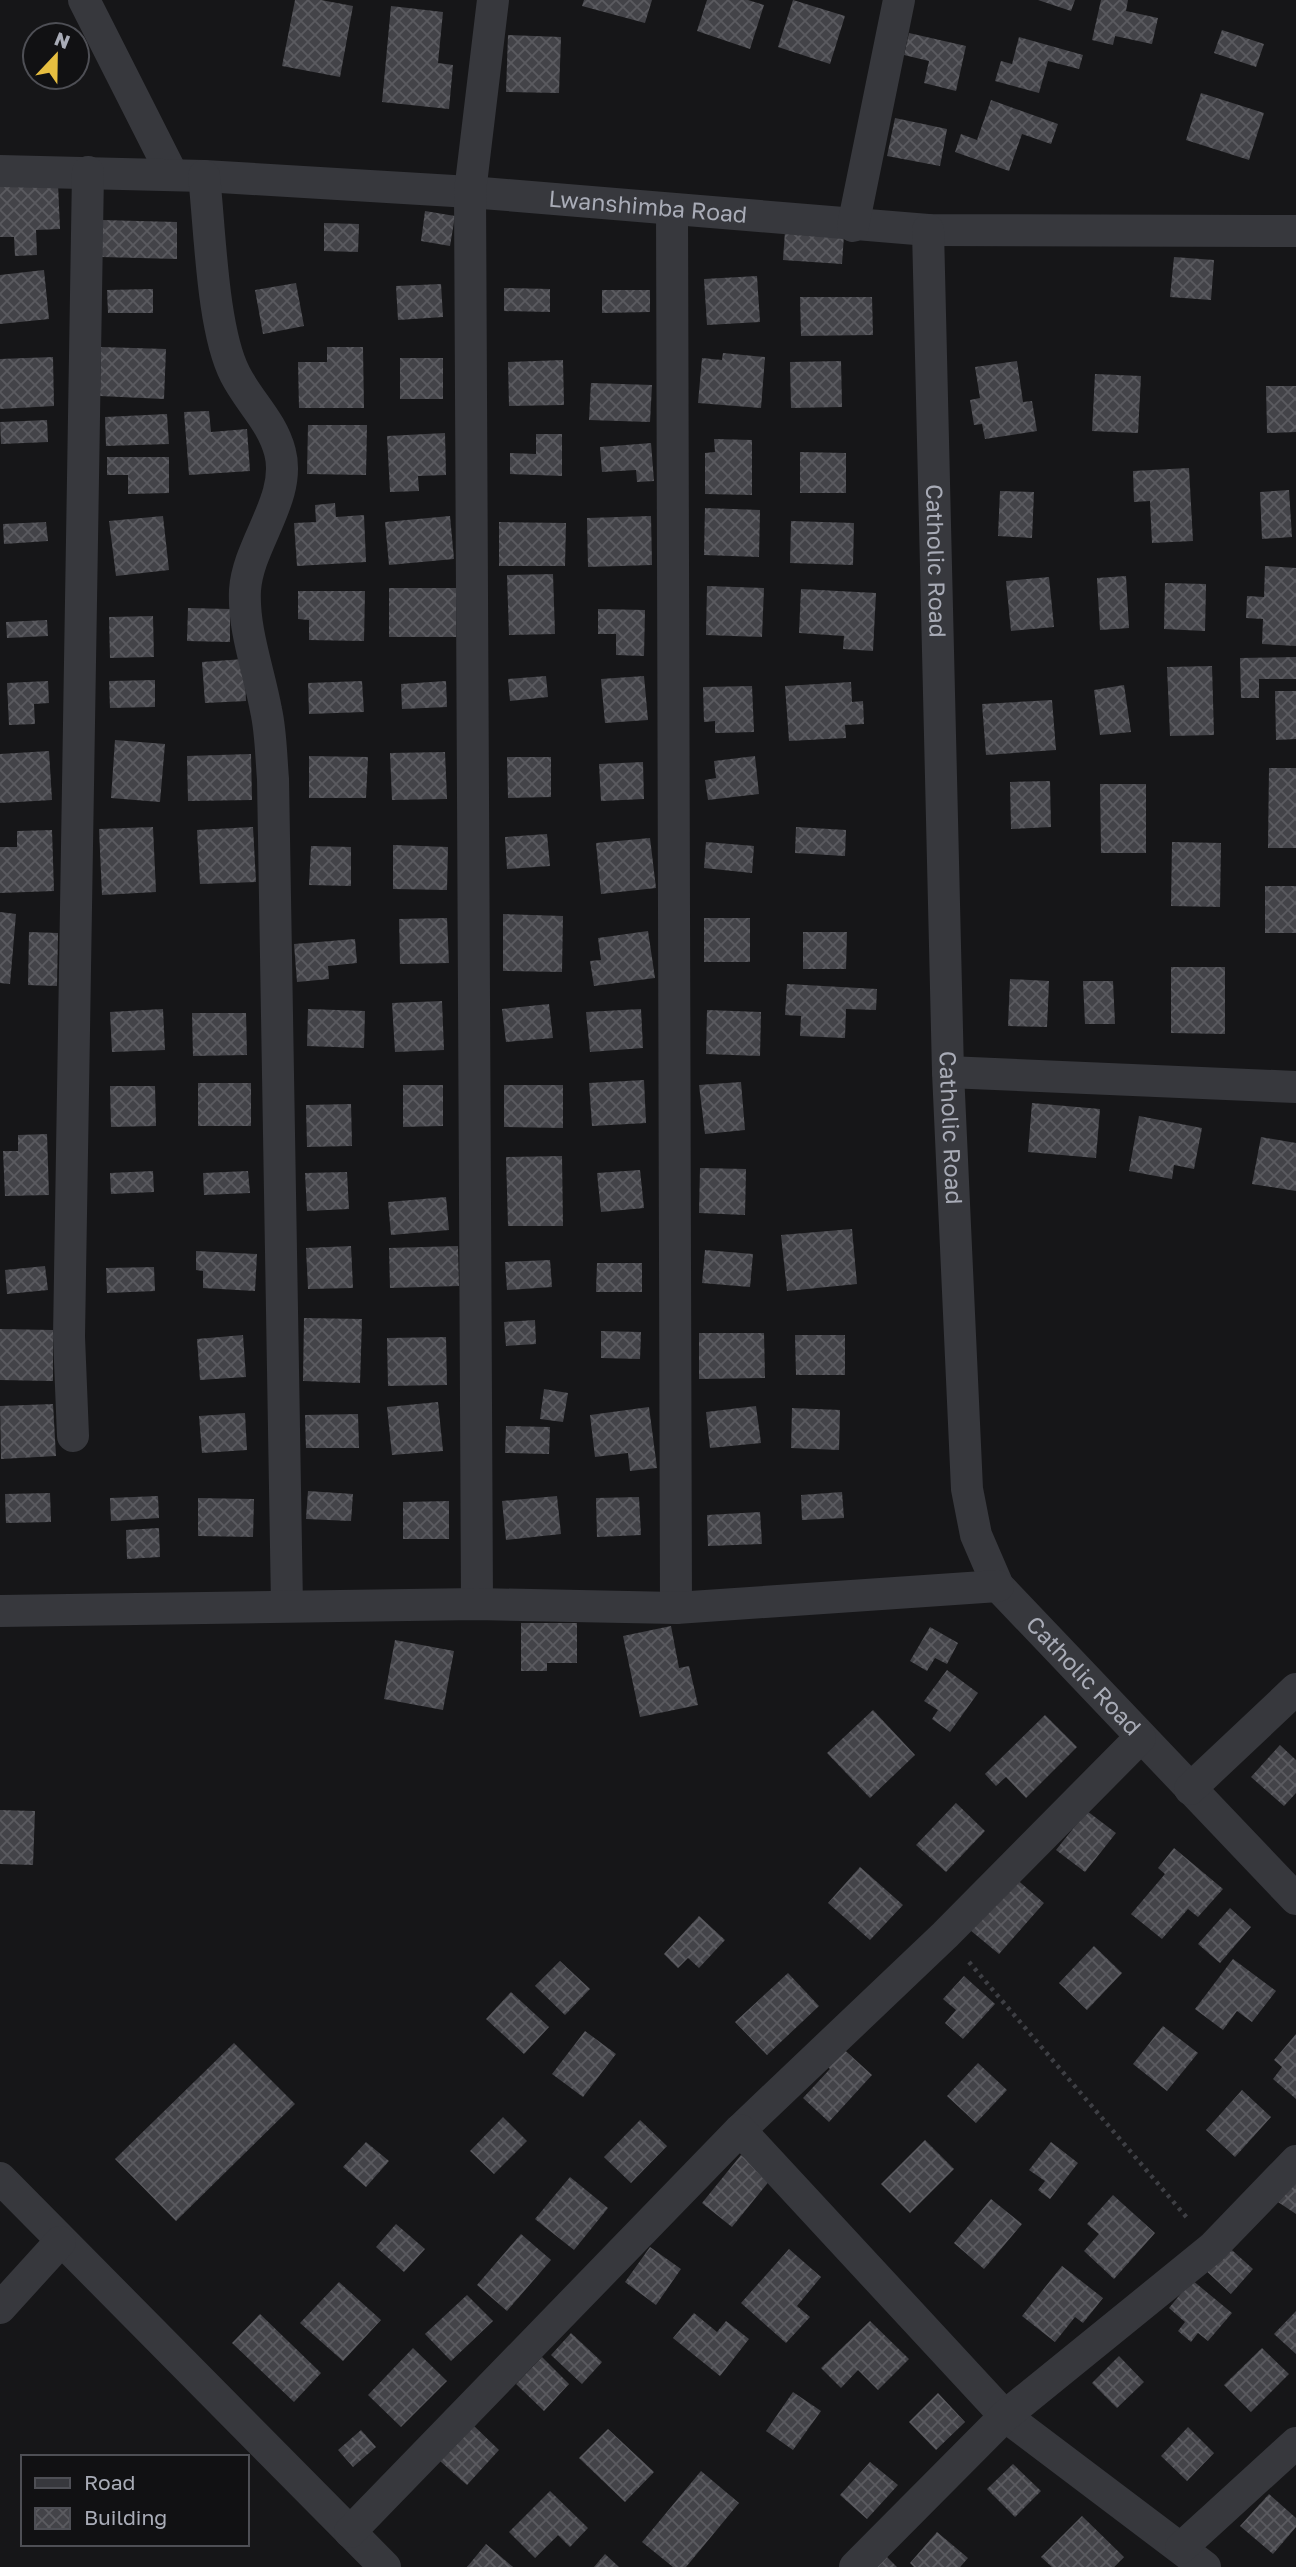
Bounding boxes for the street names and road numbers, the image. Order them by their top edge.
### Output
street label: Lwanshimba Road [547,184,748,228]
street label: Catholic Road [921,484,953,638]
street label: Catholic Road [935,1051,969,1205]
street label: Catholic Road [1021,1610,1147,1740]

